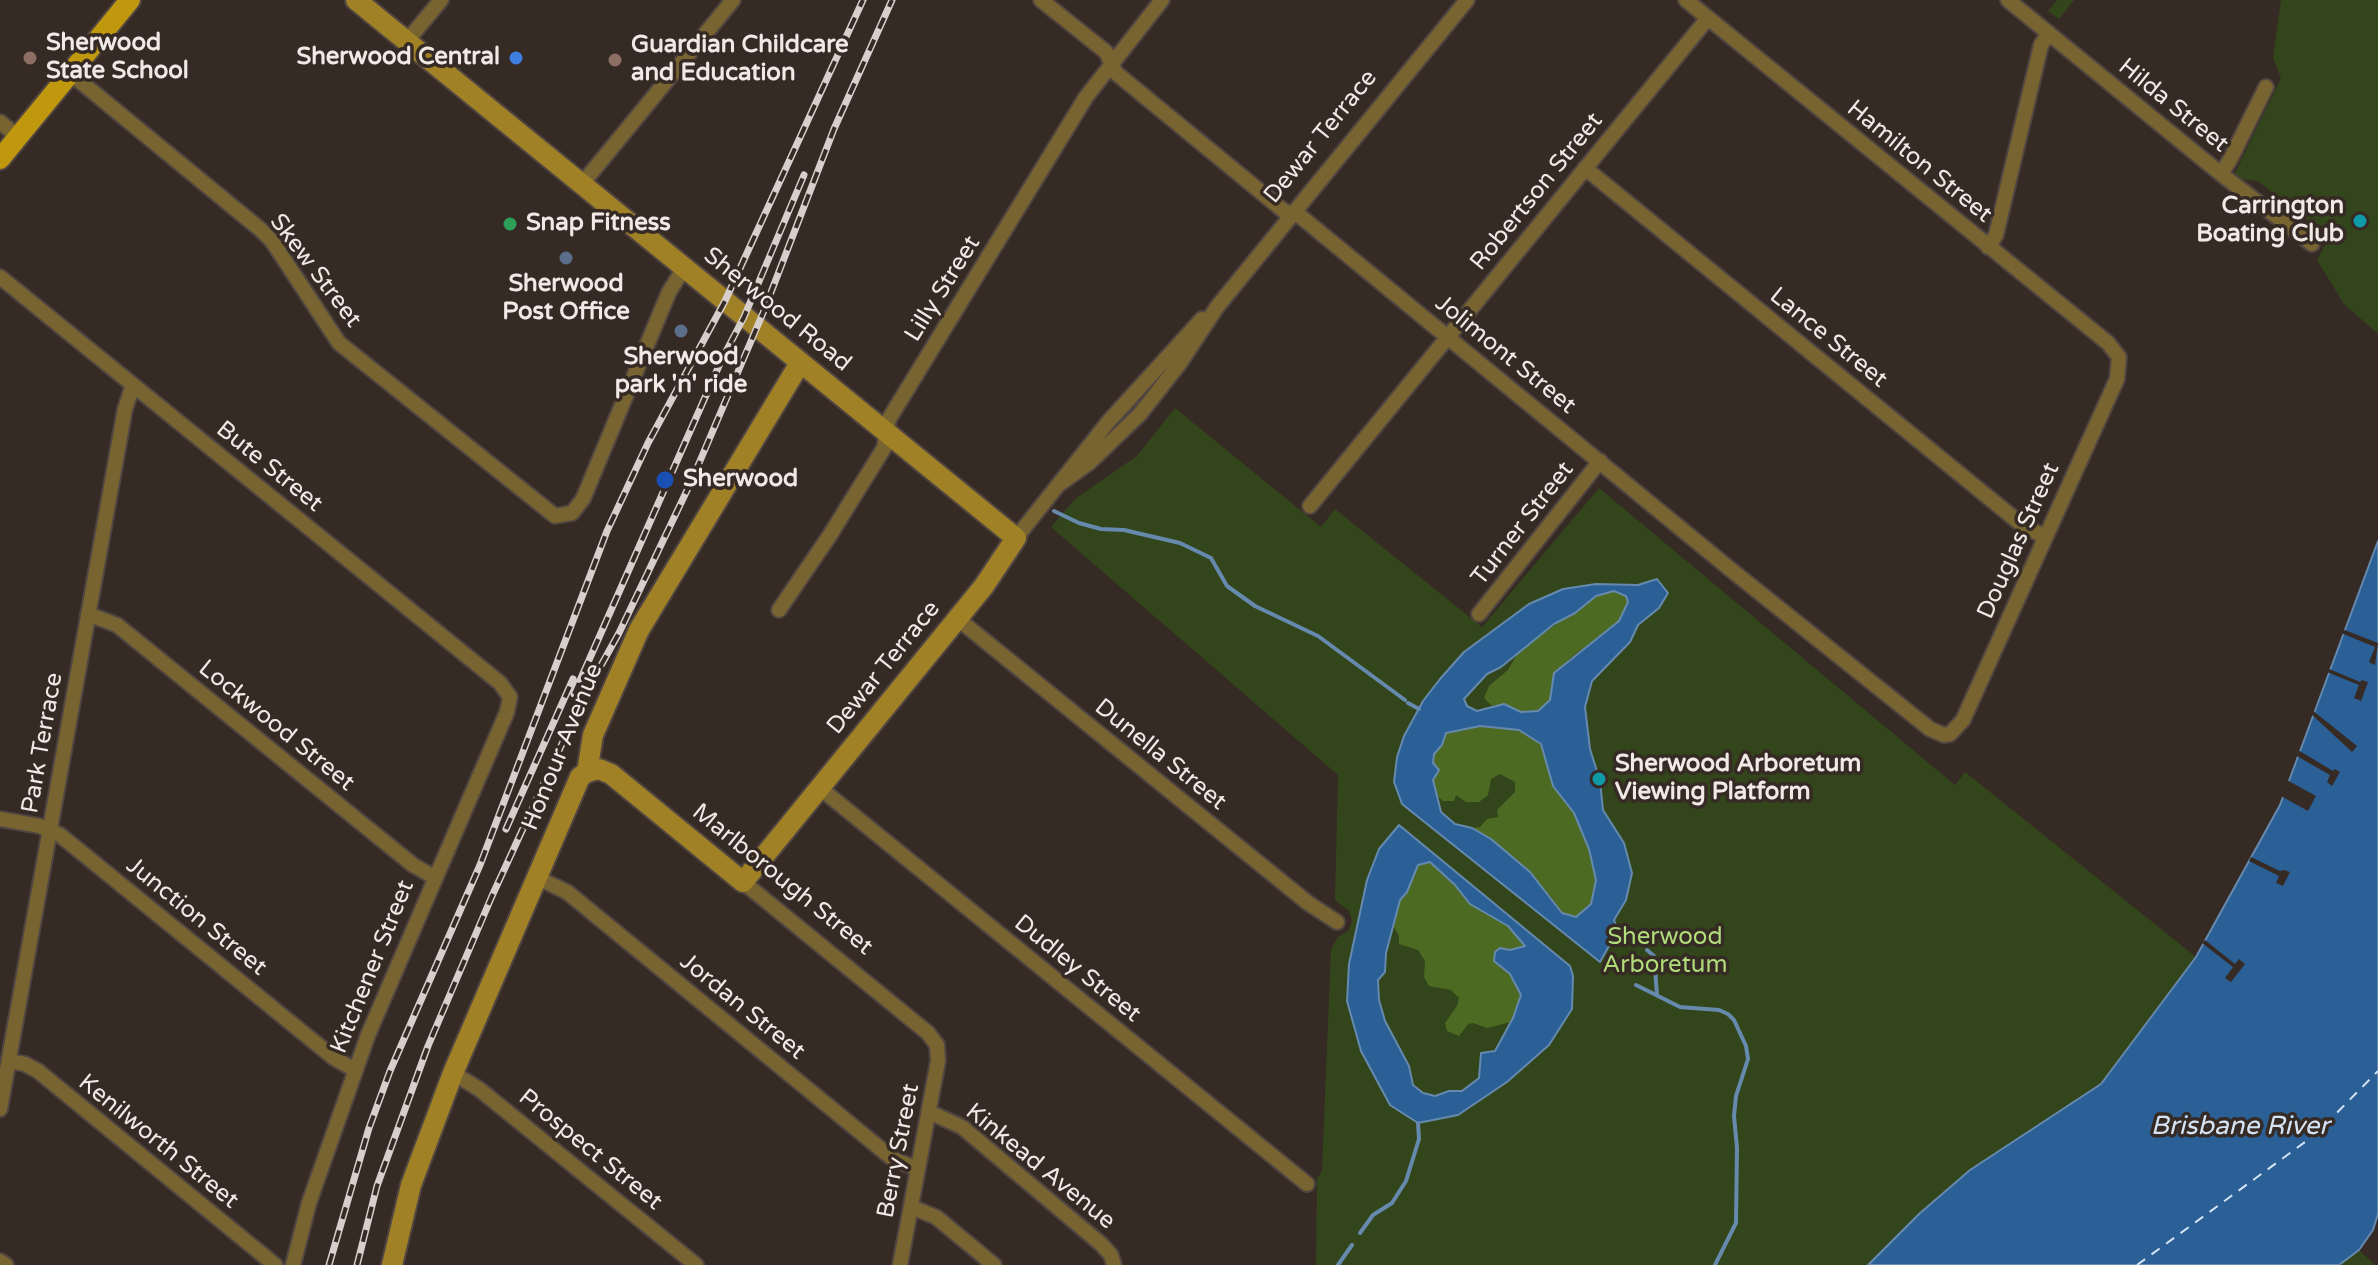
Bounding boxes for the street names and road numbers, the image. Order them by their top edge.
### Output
street label: Hilda Street [2112,53,2234,159]
street label: Dewar Terrace [1258,64,1384,210]
street label: Hamilton Street [1841,95,1997,229]
street label: Robertson Street [1465,107,1609,277]
street label: Skew Street [263,209,367,333]
street label: Lilly Street [899,231,987,347]
street label: Sherwood Road [697,242,857,378]
street label: Lance Street [1763,282,1893,394]
street label: Jolimont Street [1429,289,1581,421]
street label: Bute Street [210,415,328,519]
street label: Turner Street [1466,456,1580,592]
street label: Douglas Street [1972,459,2066,623]
street label: Dewar Terrace [821,595,947,741]
street label: Lockwood Street [192,654,360,798]
street label: Honour Avenue [516,659,610,835]
street label: Park Terrace [16,670,70,816]
street label: Dunella Street [1088,693,1232,817]
street label: Marlborough Street [686,798,878,962]
street label: Junction Street [120,852,272,982]
street label: Kitchener Street [325,876,421,1058]
street label: Dudley Street [1008,909,1146,1029]
street label: Jordan Street [674,948,810,1066]
street label: Kenilworth Street [72,1069,244,1215]
street label: Berry Street [872,1081,926,1221]
street label: Prospect Street [512,1083,668,1217]
street label: Kinkead Avenue [959,1098,1121,1236]

